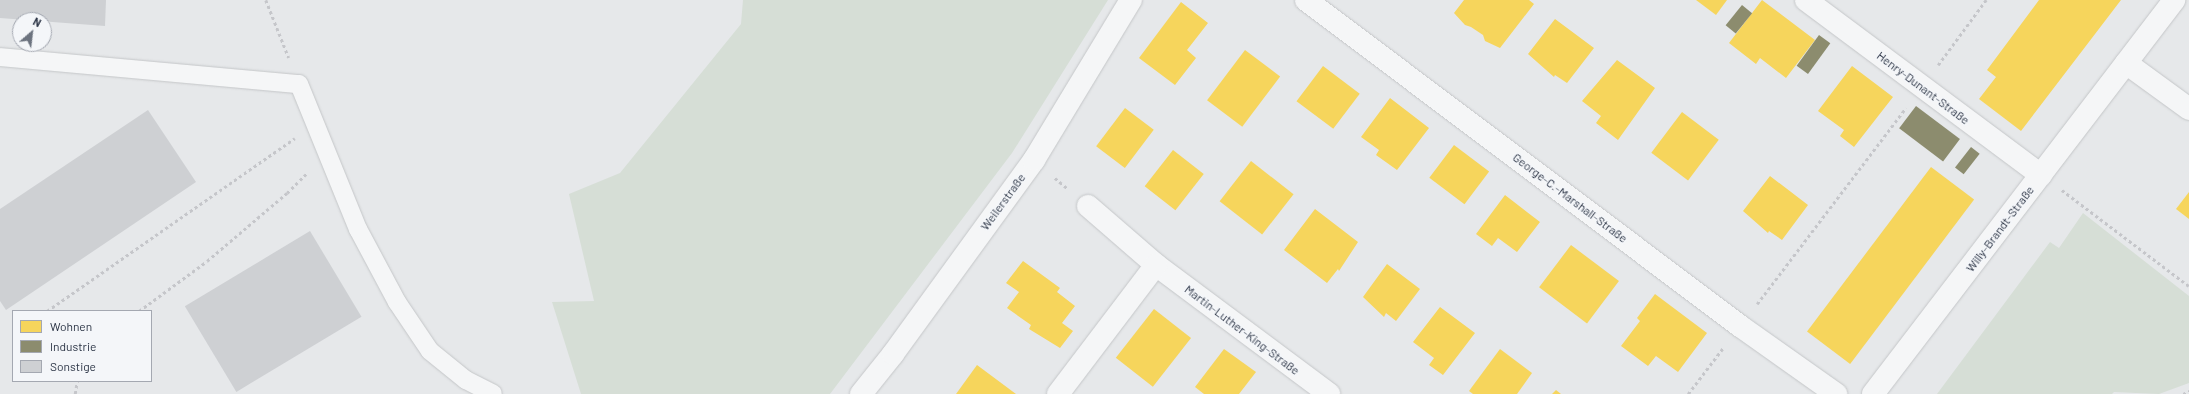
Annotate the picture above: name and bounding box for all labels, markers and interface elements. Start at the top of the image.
north arrow [12,12,52,52]
text: N [31,14,44,29]
street label: Henry-Dunant-Straße [1874,49,1972,127]
street label: George-C.-Marshall-Straße [1510,150,1630,246]
street label: Weilerstraße [978,171,1028,233]
street label: Willy-Brandt-Straße [1963,183,2037,275]
street label: Martin-Luther-King-Straße [1182,282,1302,378]
legend [12,310,152,382]
text: Wohnen [50,319,92,333]
text: Industrie [50,339,96,353]
text: Sonstige [50,359,96,373]

